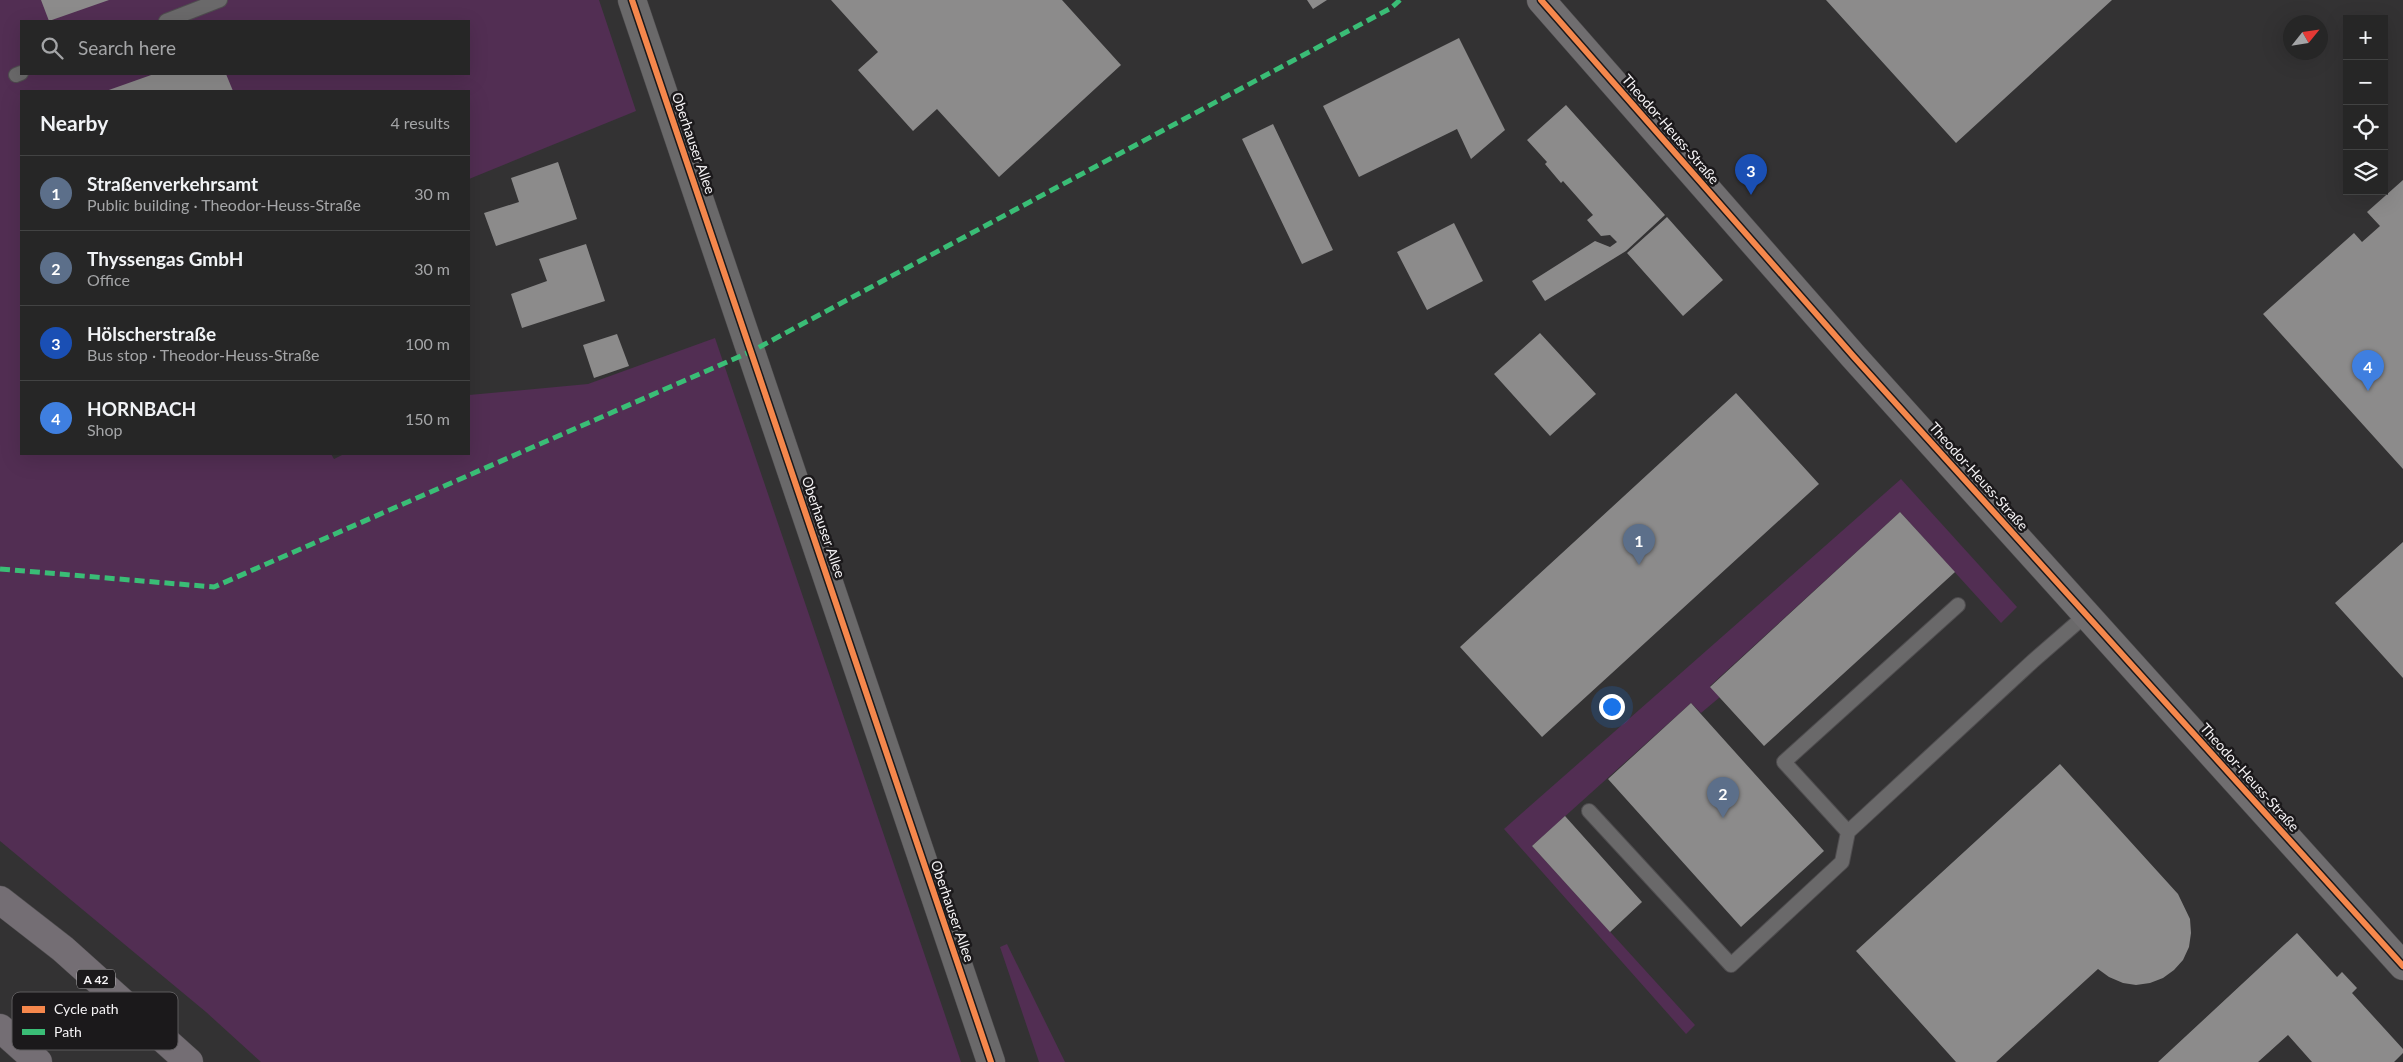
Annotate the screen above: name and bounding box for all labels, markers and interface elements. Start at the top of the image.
north arrow [2283,15,2328,60]
map controls [2343,15,2388,195]
button: + [2343,15,2388,60]
search box [20,20,470,75]
icon: search [38,34,66,62]
text: Search here [78,36,176,59]
button: − [2343,60,2388,105]
street label: Theodor-Heuss-Straße [1619,71,1723,187]
street label: Oberhauser Allee [669,90,719,196]
button: locate [2343,105,2388,150]
text: Nearby [40,110,108,135]
text: 4 results [390,113,450,132]
button: layers [2343,150,2388,195]
pin: 3 [1735,154,1767,195]
text: Straßenverkehrsamt [87,172,258,195]
text: 1 [51,184,61,203]
text: 30 m [414,184,450,203]
text: Public building · Theodor-Heuss-Straße [87,195,361,214]
text: Thyssengas GmbH [87,247,243,270]
text: 2 [51,259,61,278]
text: 30 m [414,259,450,278]
text: Office [87,270,130,289]
text: Hölscherstraße [87,322,216,345]
text: 3 [51,334,61,353]
text: 100 m [405,334,450,353]
text: Bus stop · Theodor-Heuss-Straße [87,345,319,364]
pin: 4 [2352,350,2384,391]
text: HORNBACH [87,397,196,420]
text: 4 [51,409,61,428]
text: 150 m [405,409,450,428]
street label: Theodor-Heuss-Straße [1926,418,2032,534]
text: Shop [87,420,123,439]
street label: Oberhauser Allee [799,474,849,580]
pin: 1 [1623,524,1655,565]
your location [1599,694,1625,720]
street label: Theodor-Heuss-Straße [2197,719,2303,835]
pin: 2 [1707,777,1739,818]
street label: Oberhauser Allee [928,858,978,964]
road number: A 42 [77,970,115,989]
legend [12,992,178,1050]
text: Cycle path [54,1000,119,1017]
text: Path [54,1023,82,1040]

